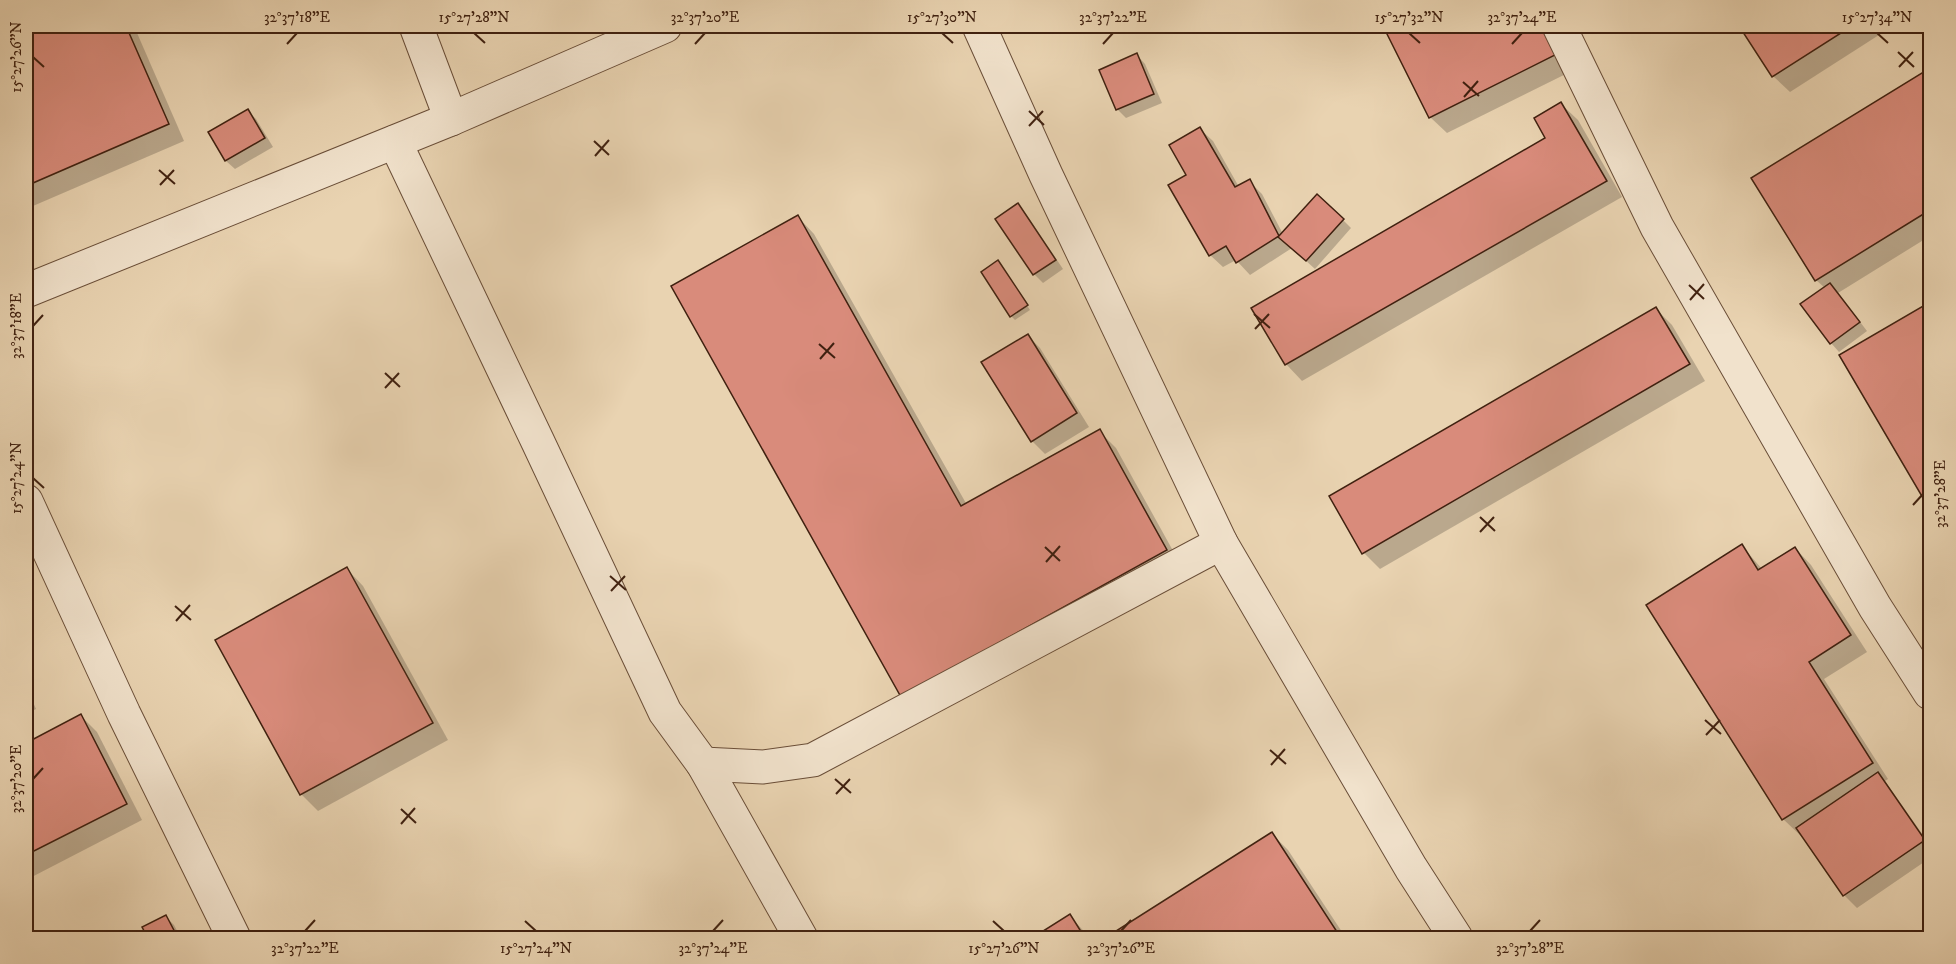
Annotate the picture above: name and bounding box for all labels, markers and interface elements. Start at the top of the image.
text: 32°37'18"E [264,8,330,27]
text: 15°27'28"N [438,8,510,27]
text: 32°37'20"E [671,8,740,27]
text: 15°27'30"N [907,8,977,27]
text: 32°37'22"E [1079,8,1147,27]
text: 15°27'32"N [1374,8,1444,27]
text: 32°37'24"E [1487,8,1557,27]
text: 15°27'34"N [1842,8,1912,27]
text: 15°27'26"N [7,21,26,93]
text: 32°37'18"E [7,293,26,359]
text: 15°27'24"N [7,442,26,514]
text: 32°37'28"E [1931,460,1950,528]
text: 32°37'20"E [7,744,26,813]
text: 32°37'22"E [271,939,339,958]
text: 15°27'24"N [500,939,572,958]
text: 32°37'24"E [678,939,748,958]
text: 15°27'26"N [968,939,1040,958]
text: 32°37'26"E [1087,939,1156,958]
text: 32°37'28"E [1496,939,1564,958]

